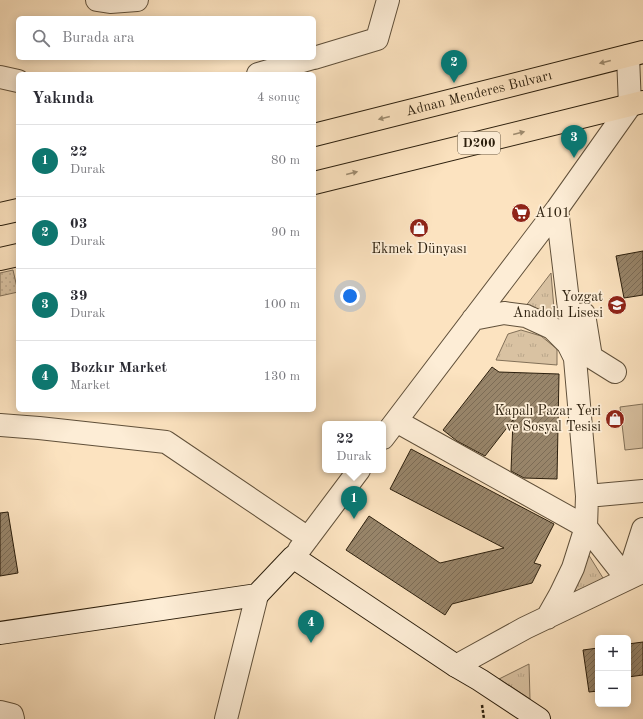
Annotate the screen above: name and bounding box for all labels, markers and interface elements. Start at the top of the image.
search box [16,16,316,60]
icon: search [30,27,52,49]
text: Burada ara [62,31,134,46]
pin: 2 [441,50,467,83]
one-way arrow [599,59,611,65]
street label: Adnan Menderes Bulvarı [404,68,554,119]
text: Yakında [32,90,94,107]
text: 4 sonuç [257,91,300,104]
one-way arrow [378,115,390,121]
pin: 3 [561,125,587,158]
one-way arrow [513,130,525,136]
road number: D200 [458,132,500,154]
text: 22 [70,145,87,160]
text: 1 [41,154,49,167]
text: 80 m [271,154,300,167]
text: Durak [70,163,106,176]
one-way arrow [346,170,358,176]
supermarket icon: A101 [510,202,532,224]
place label: A101 [535,206,570,220]
text: 03 [70,217,87,232]
shop icon: Ekmek Dünyası [408,217,430,239]
text: 2 [41,226,49,239]
text: 90 m [271,226,300,239]
text: Durak [70,235,106,248]
place label: Ekmek Dünyası [371,242,467,256]
your location [340,286,360,306]
text: 39 [70,289,87,304]
place label: Yozgat Anadolu Lisesi [513,290,603,320]
school or university icon: Yozgat Anadolu Lisesi [606,294,628,316]
text: 3 [41,298,49,311]
text: 100 m [263,298,300,311]
text: Durak [70,307,106,320]
text: Bozkır Market [70,361,167,376]
text: 4 [41,370,49,383]
text: 130 m [263,370,300,383]
text: Market [70,379,110,392]
place label: Kapalı Pazar Yeri ve Sosyal Tesisi [494,404,601,434]
shop icon: Kapalı Pazar Yeri ve Sosyal Tesisi [604,408,626,430]
popup [322,421,386,473]
text: 22 [336,432,354,447]
text: Durak [336,450,372,463]
pin: 1 [341,486,367,519]
pin: 4 [298,610,324,643]
map controls [595,635,631,707]
button: + [595,635,631,671]
button: − [595,671,631,707]

